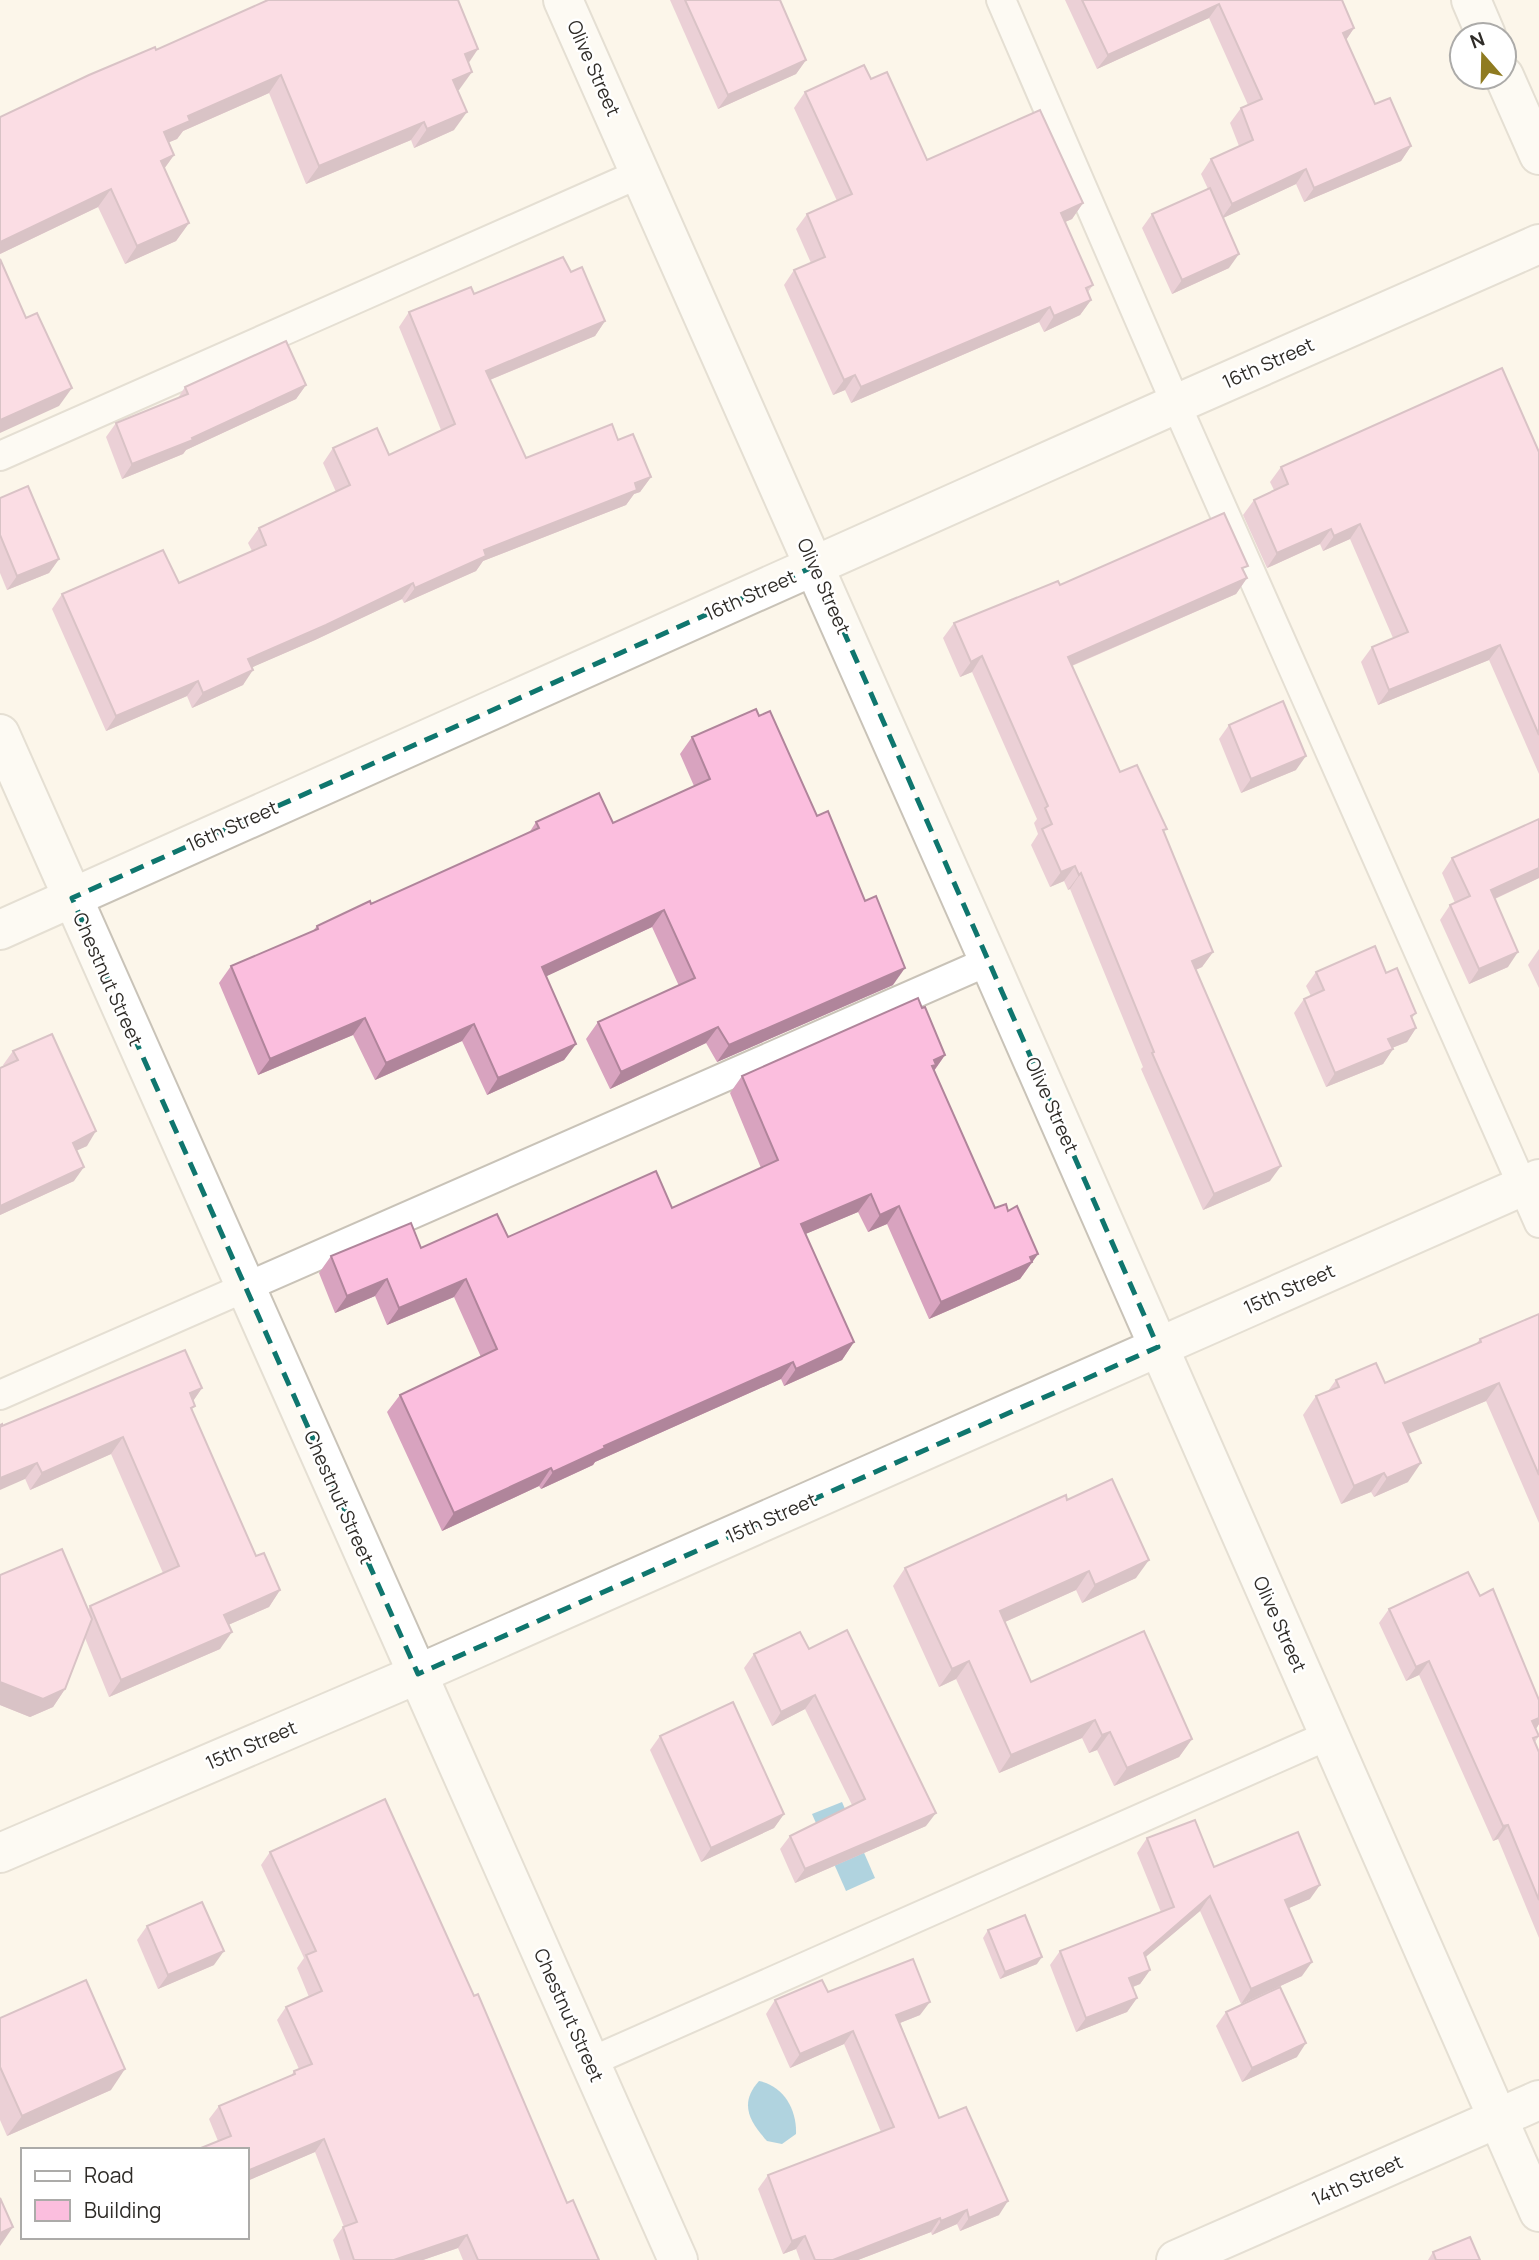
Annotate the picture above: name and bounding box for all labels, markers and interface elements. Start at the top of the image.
street label: Olive Street [561,16,627,120]
north arrow [1448,21,1518,91]
text: N [1466,25,1488,55]
street label: 16th Street [1218,331,1318,395]
street label: Olive Street [791,534,857,638]
street label: 16th Street [700,563,800,627]
street label: 16th Street [182,794,282,858]
street label: Chestnut Street [67,908,149,1050]
street label: Olive Street [1019,1053,1085,1157]
street label: 15th Street [1239,1257,1339,1321]
street label: Chestnut Street [298,1426,380,1568]
street label: 15th Street [721,1486,821,1550]
street label: Olive Street [1247,1572,1313,1676]
street label: 15th Street [201,1714,301,1776]
street label: Chestnut Street [528,1944,610,2086]
legend [21,2148,248,2239]
street label: 14th Street [1307,2148,1407,2212]
text: Road [84,2161,134,2189]
text: Building [84,2196,161,2224]

